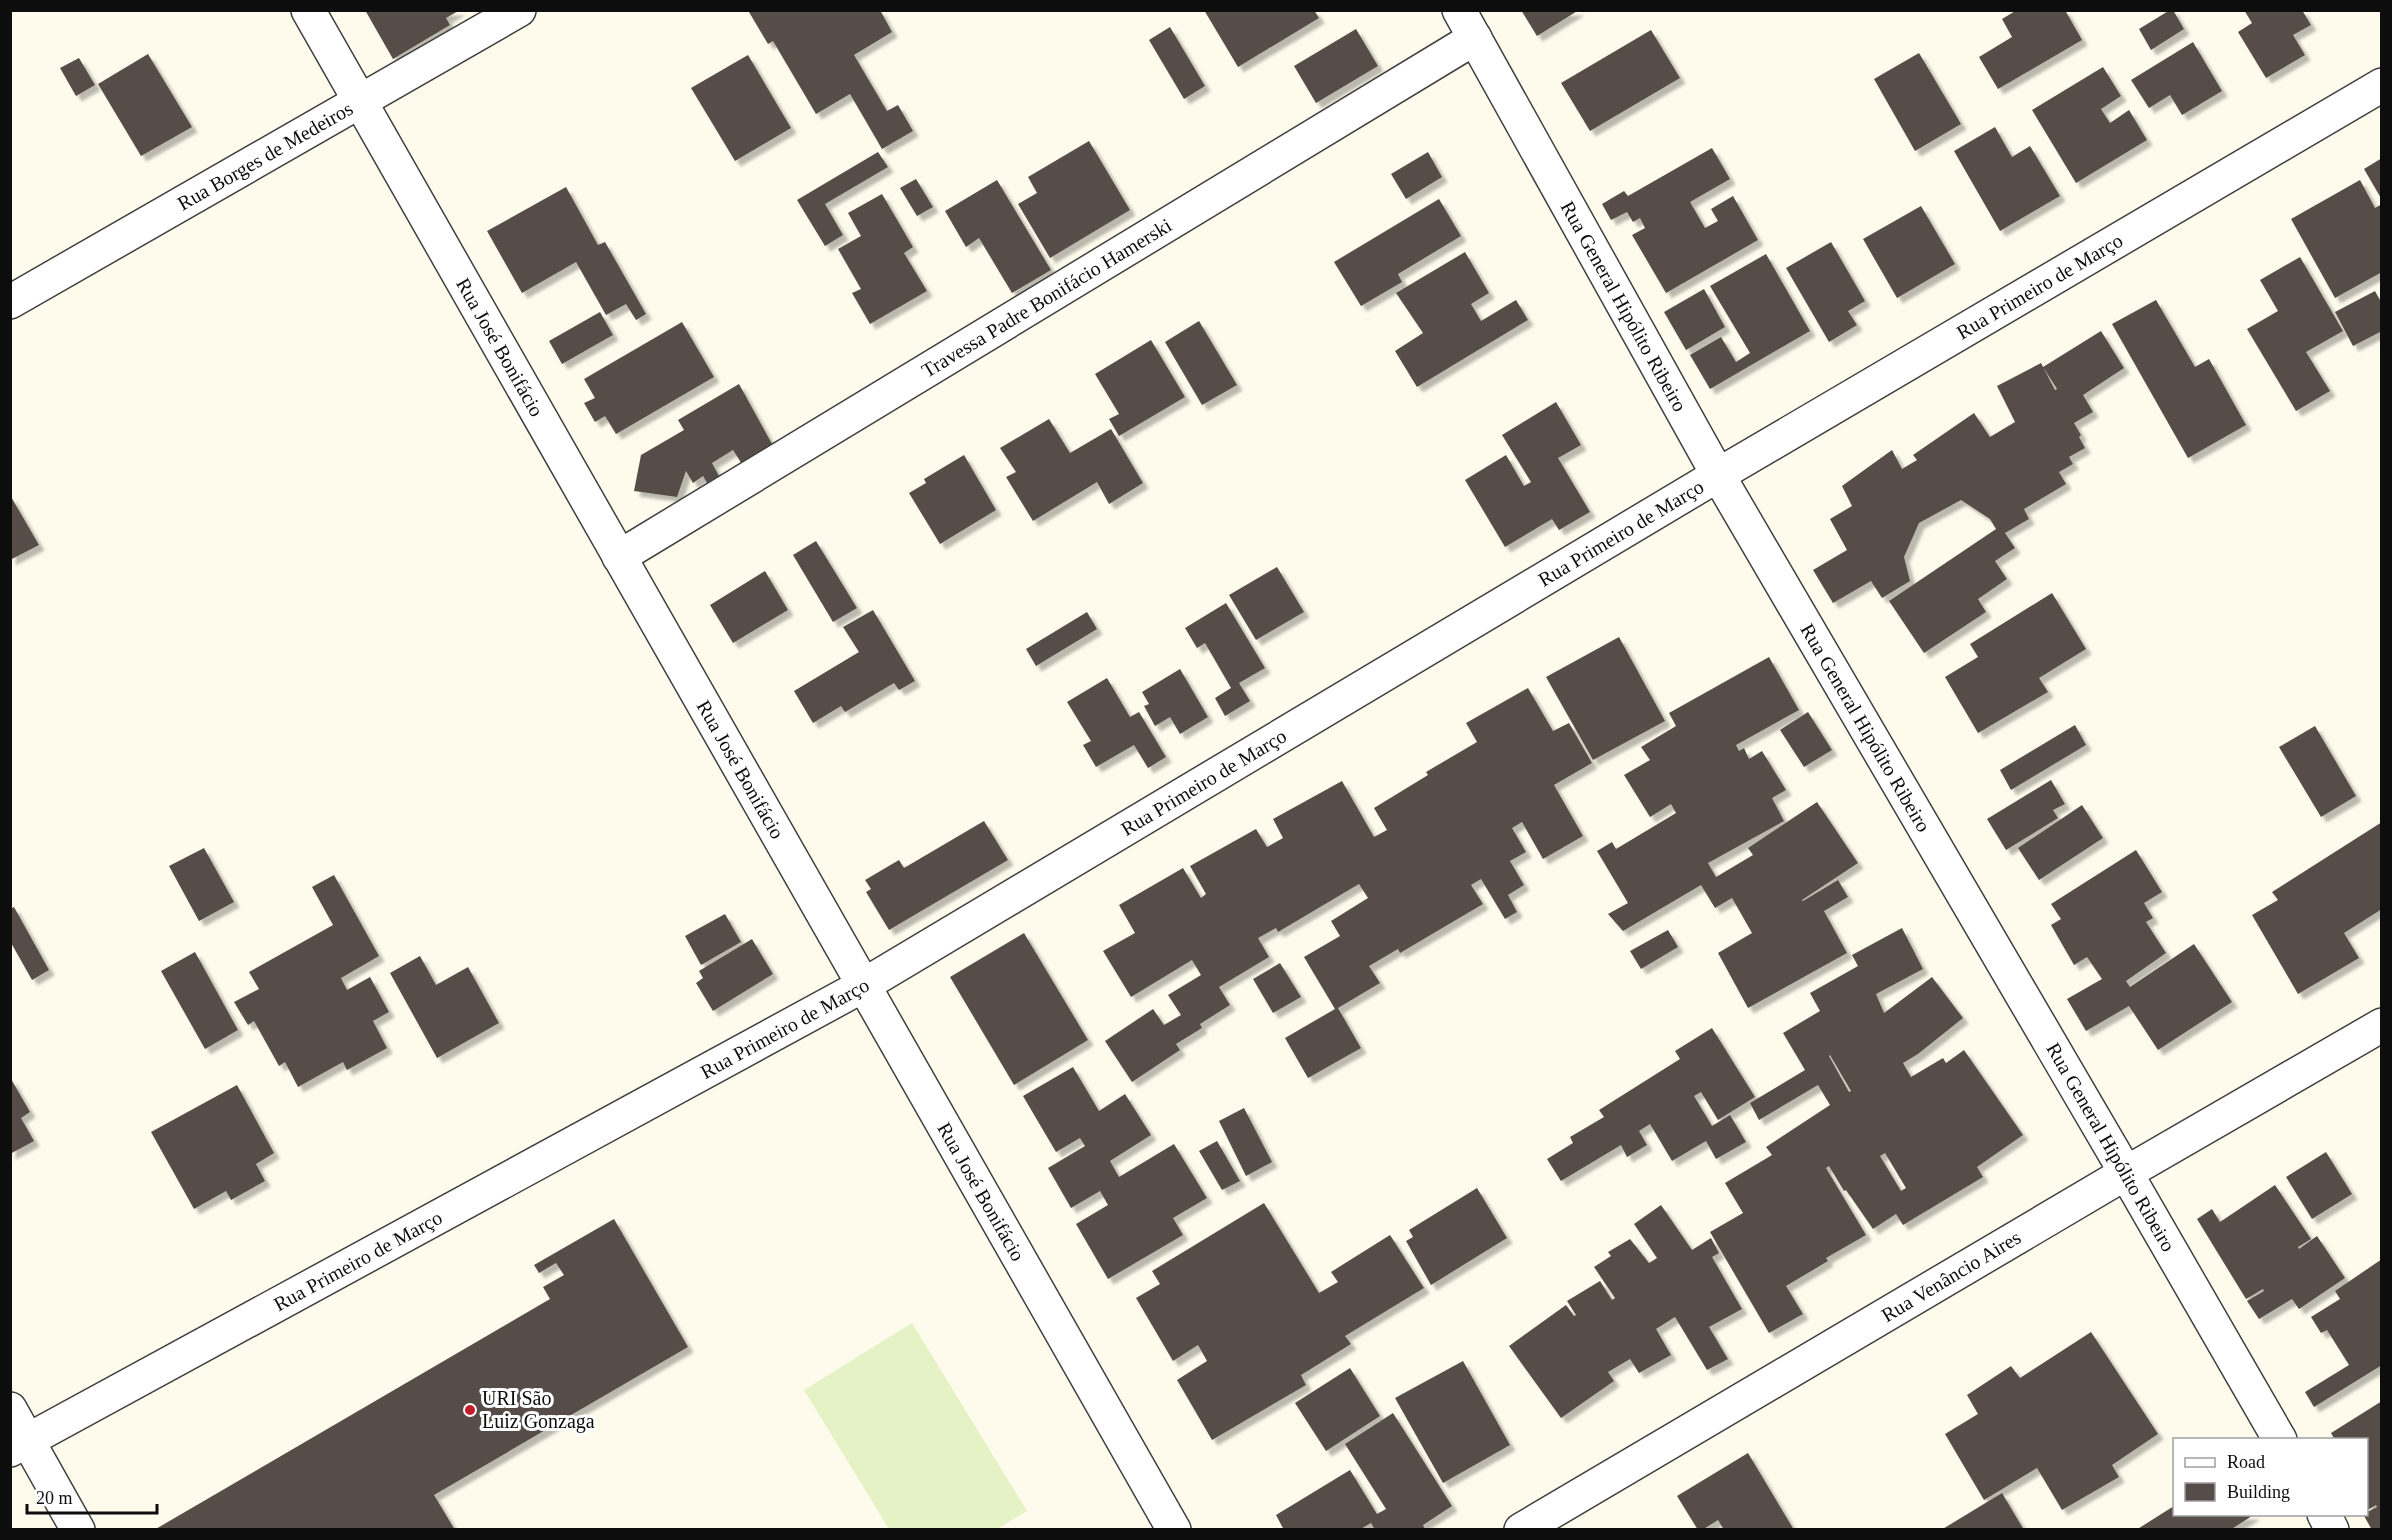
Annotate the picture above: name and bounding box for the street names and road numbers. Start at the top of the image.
street label: Rua Borges de Medeiros [174,97,357,215]
street label: Rua General Hipólito Ribeiro [1557,197,1691,415]
street label: Travessa Padre Bonifácio Hamerski [918,214,1176,382]
street label: Rua Primeiro de Março [1953,229,2126,343]
street label: Rua José Bonifácio [452,274,548,420]
street label: Rua Primeiro de Março [1534,475,1707,591]
street label: Rua General Hipólito Ribeiro [1796,620,1935,836]
street label: Rua José Bonifácio [693,696,789,842]
street label: Rua Primeiro de Março [1117,724,1290,840]
street label: Rua Primeiro de Março [697,974,873,1083]
street label: Rua General Hipólito Ribeiro [2041,1039,2180,1256]
street label: Rua José Bonifácio [933,1119,1029,1265]
street label: Rua Primeiro de Março [270,1206,446,1315]
street label: Rua Venâncio Aires [1877,1226,2025,1326]

